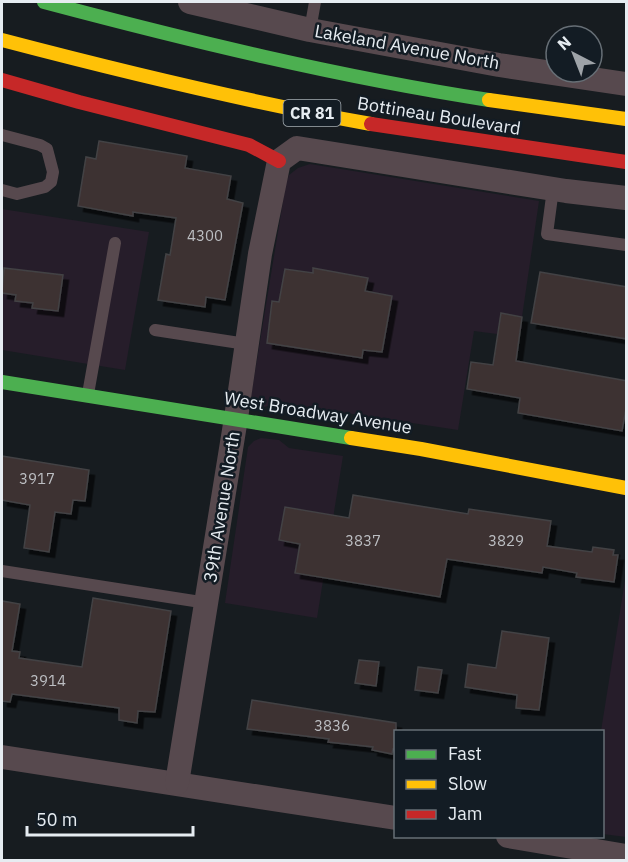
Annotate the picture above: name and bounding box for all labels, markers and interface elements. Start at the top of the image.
street label: Lakeland Avenue North [313,19,501,74]
north arrow [544,24,604,84]
text: N [553,32,575,54]
street label: Bottineau Boulevard [356,91,522,140]
road number: CR 81 [284,100,340,126]
house number: 4300 [187,226,223,245]
street label: West Broadway Avenue [223,386,414,439]
street label: 39th Avenue North [198,430,245,584]
house number: 3917 [19,469,55,488]
house number: 3837 [345,531,381,550]
house number: 3829 [488,531,524,550]
house number: 3914 [30,671,66,690]
house number: 3836 [314,716,350,735]
legend [394,730,604,838]
text: Fast [448,742,482,765]
text: Slow [448,772,487,795]
scale bar [27,799,194,837]
text: Jam [448,802,483,825]
text: 50 m [36,808,78,831]

